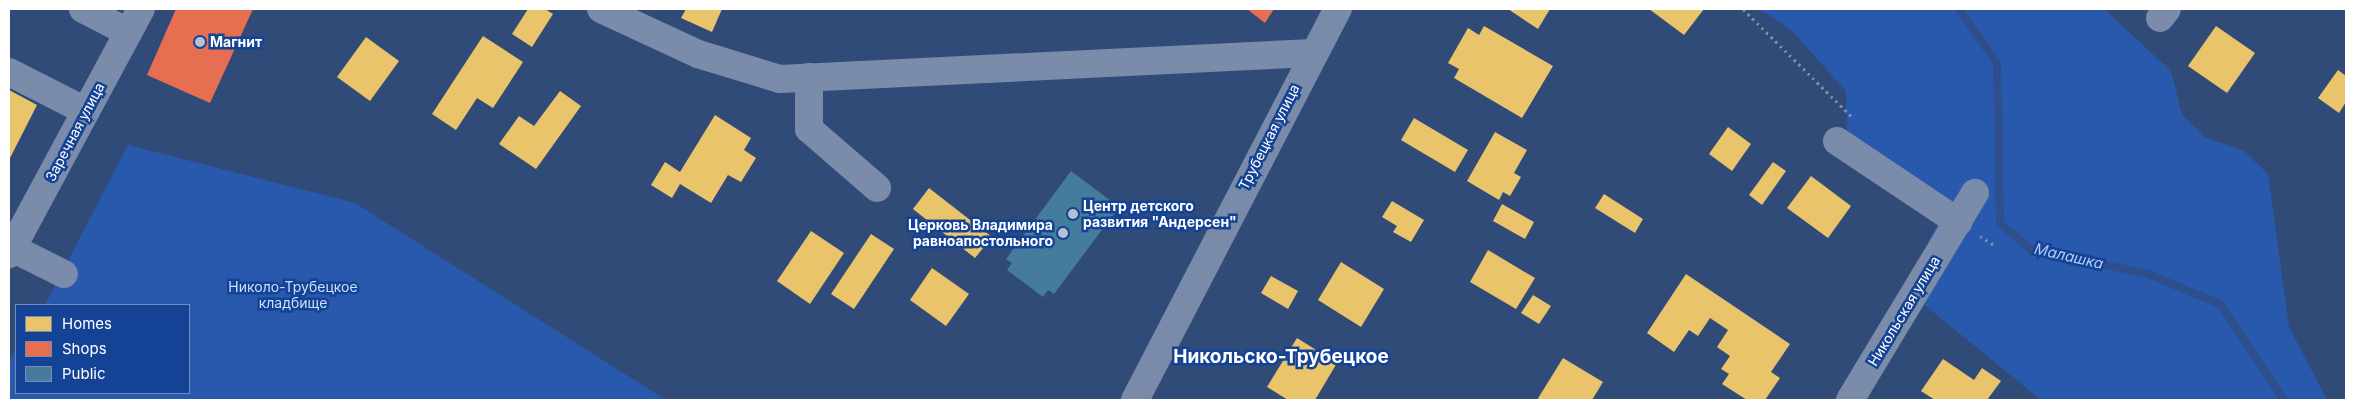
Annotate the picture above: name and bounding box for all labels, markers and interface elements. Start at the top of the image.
place label: Магнит [210,34,262,50]
marker: Магнит [194,36,206,48]
street label: Заречная улица [42,80,108,184]
street label: Трубецкая улица [1235,81,1303,193]
place label: Центр детского развития "Андерсен" [1083,198,1237,230]
marker: Центр детского развития "Андерсен" [1067,208,1079,220]
place label: Церковь Владимира равноапостольного [908,217,1053,250]
marker: Церковь Владимира равноапостольного [1057,227,1069,239]
water label: Малашка [2033,239,2105,273]
street label: Никольская улица [1865,253,1943,369]
park label: Николо-Трубецкое кладбище [228,279,358,312]
legend [15,304,190,394]
text: Homes [62,314,112,333]
text: Shops [62,339,107,358]
district label: Никольско-Трубецкое [1173,346,1389,368]
text: Public [62,364,105,383]

